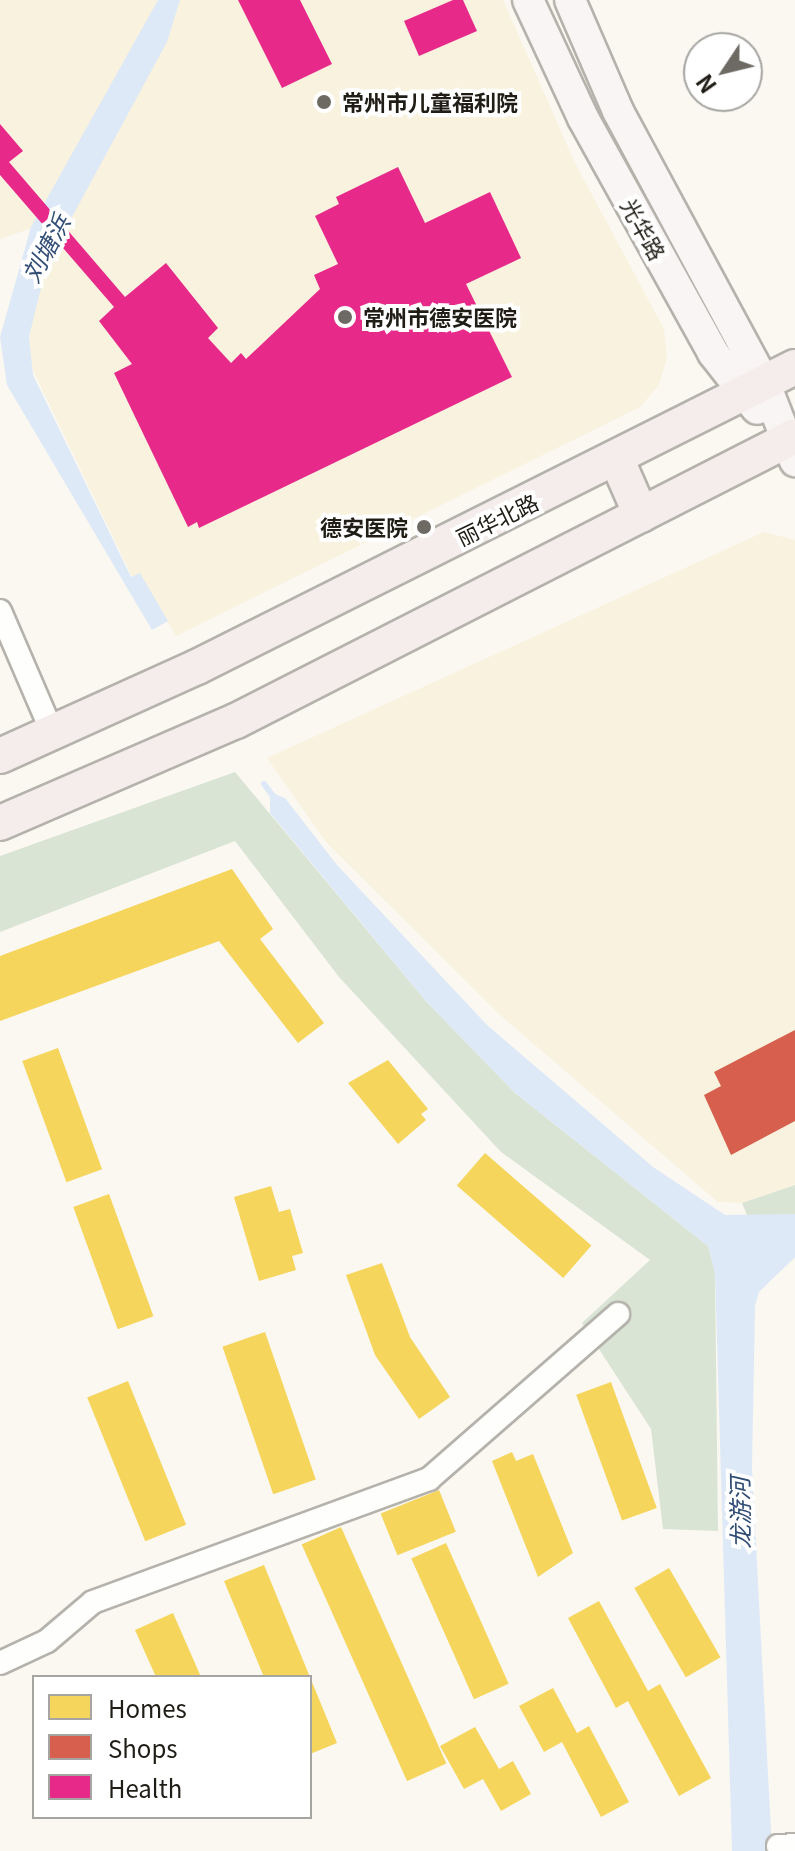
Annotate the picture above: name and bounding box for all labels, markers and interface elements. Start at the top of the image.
north arrow [683,32,763,112]
text: N [687,69,723,101]
place label: 常州市儿童福利院 [342,89,518,115]
marker: 常州市儿童福利院 [313,91,335,113]
street label: 光华路 [616,194,672,264]
water label: 刘塘浜 [15,209,75,287]
place label: 常州市德安医院 [363,304,517,330]
marker: 常州市德安医院 [334,306,356,328]
street label: 丽华北路 [452,488,542,550]
place label: 德安医院 [320,514,408,540]
marker: 德安医院 [415,518,433,536]
water label: 龙游河 [724,1477,754,1549]
legend [32,1675,312,1819]
text: Homes [108,1690,187,1725]
text: Shops [108,1730,177,1765]
text: Health [108,1770,182,1805]

